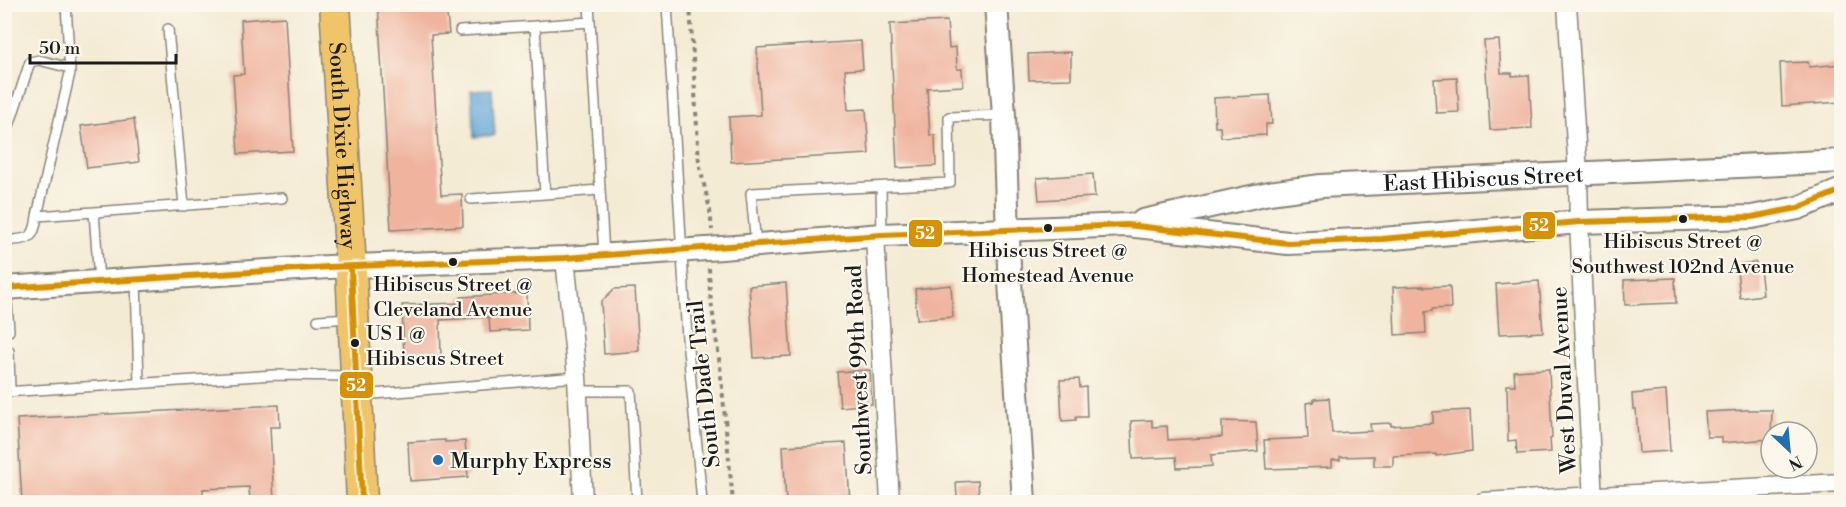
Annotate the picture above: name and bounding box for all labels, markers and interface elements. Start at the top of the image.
scale bar [30,27,176,65]
text: 50 m [39,37,81,60]
street label: South Dixie Highway [322,41,362,251]
street label: East Hibiscus Street [1383,161,1584,198]
line badge: 52 [1522,211,1556,240]
marker: Hibiscus Street @ Southwest 102nd Avenue [1677,213,1689,225]
text: 52 [1529,216,1549,236]
line badge: 52 [908,219,943,248]
marker: Hibiscus Street @ Homestead Avenue [1042,222,1054,234]
text: 52 [915,224,935,244]
place label: Hibiscus Street @ Southwest 102nd Avenue [1572,230,1794,280]
place label: Hibiscus Street @ Homestead Avenue [962,239,1134,289]
marker: Hibiscus Street @ Cleveland Avenue [447,256,459,268]
street label: Southwest 99th Road [840,264,878,476]
place label: Hibiscus Street @ Cleveland Avenue [374,273,532,323]
street label: West Duval Avenue [1546,286,1583,475]
street label: South Dade Trail [682,298,727,469]
place label: US 1 @ Hibiscus Street [366,322,504,372]
marker: US 1 @ Hibiscus Street [349,337,361,349]
line badge: 52 [339,371,374,399]
text: 52 [346,376,366,396]
north arrow [1759,420,1819,480]
place label: Murphy Express [450,448,612,475]
text: N [1785,451,1805,474]
marker: Murphy Express [431,453,445,467]

